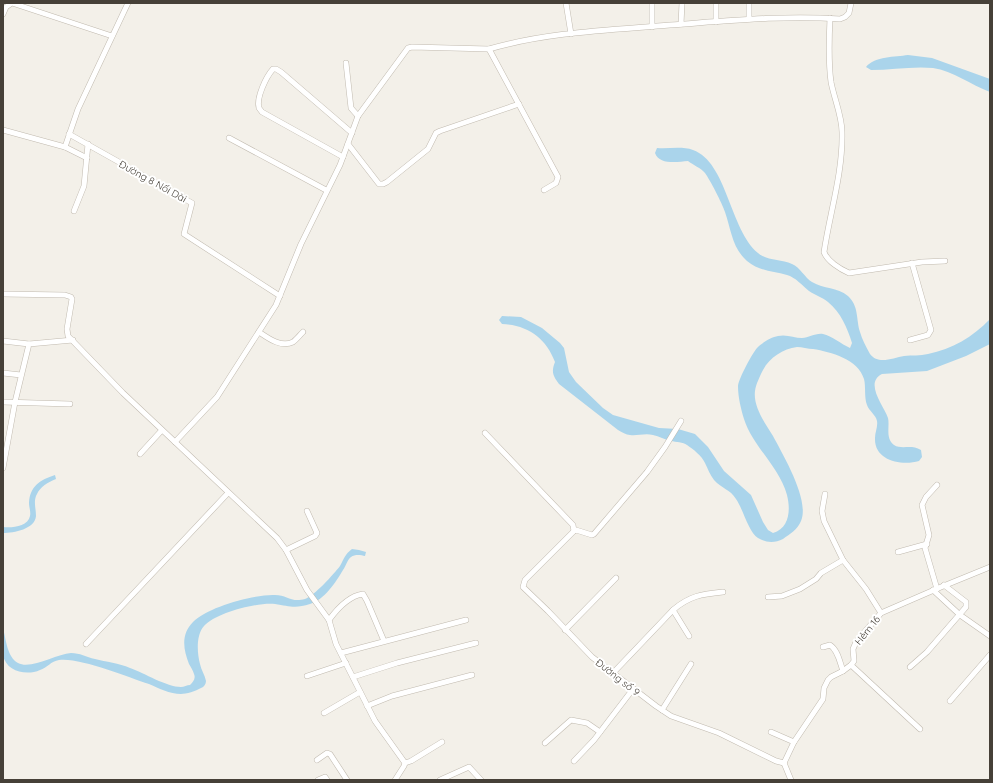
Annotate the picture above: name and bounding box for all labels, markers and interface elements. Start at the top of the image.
street label: Đường 8 Nối Dài [117,157,189,205]
street label: Hẻm 16 [852,613,883,648]
street label: Đường số 9 [593,656,643,699]

